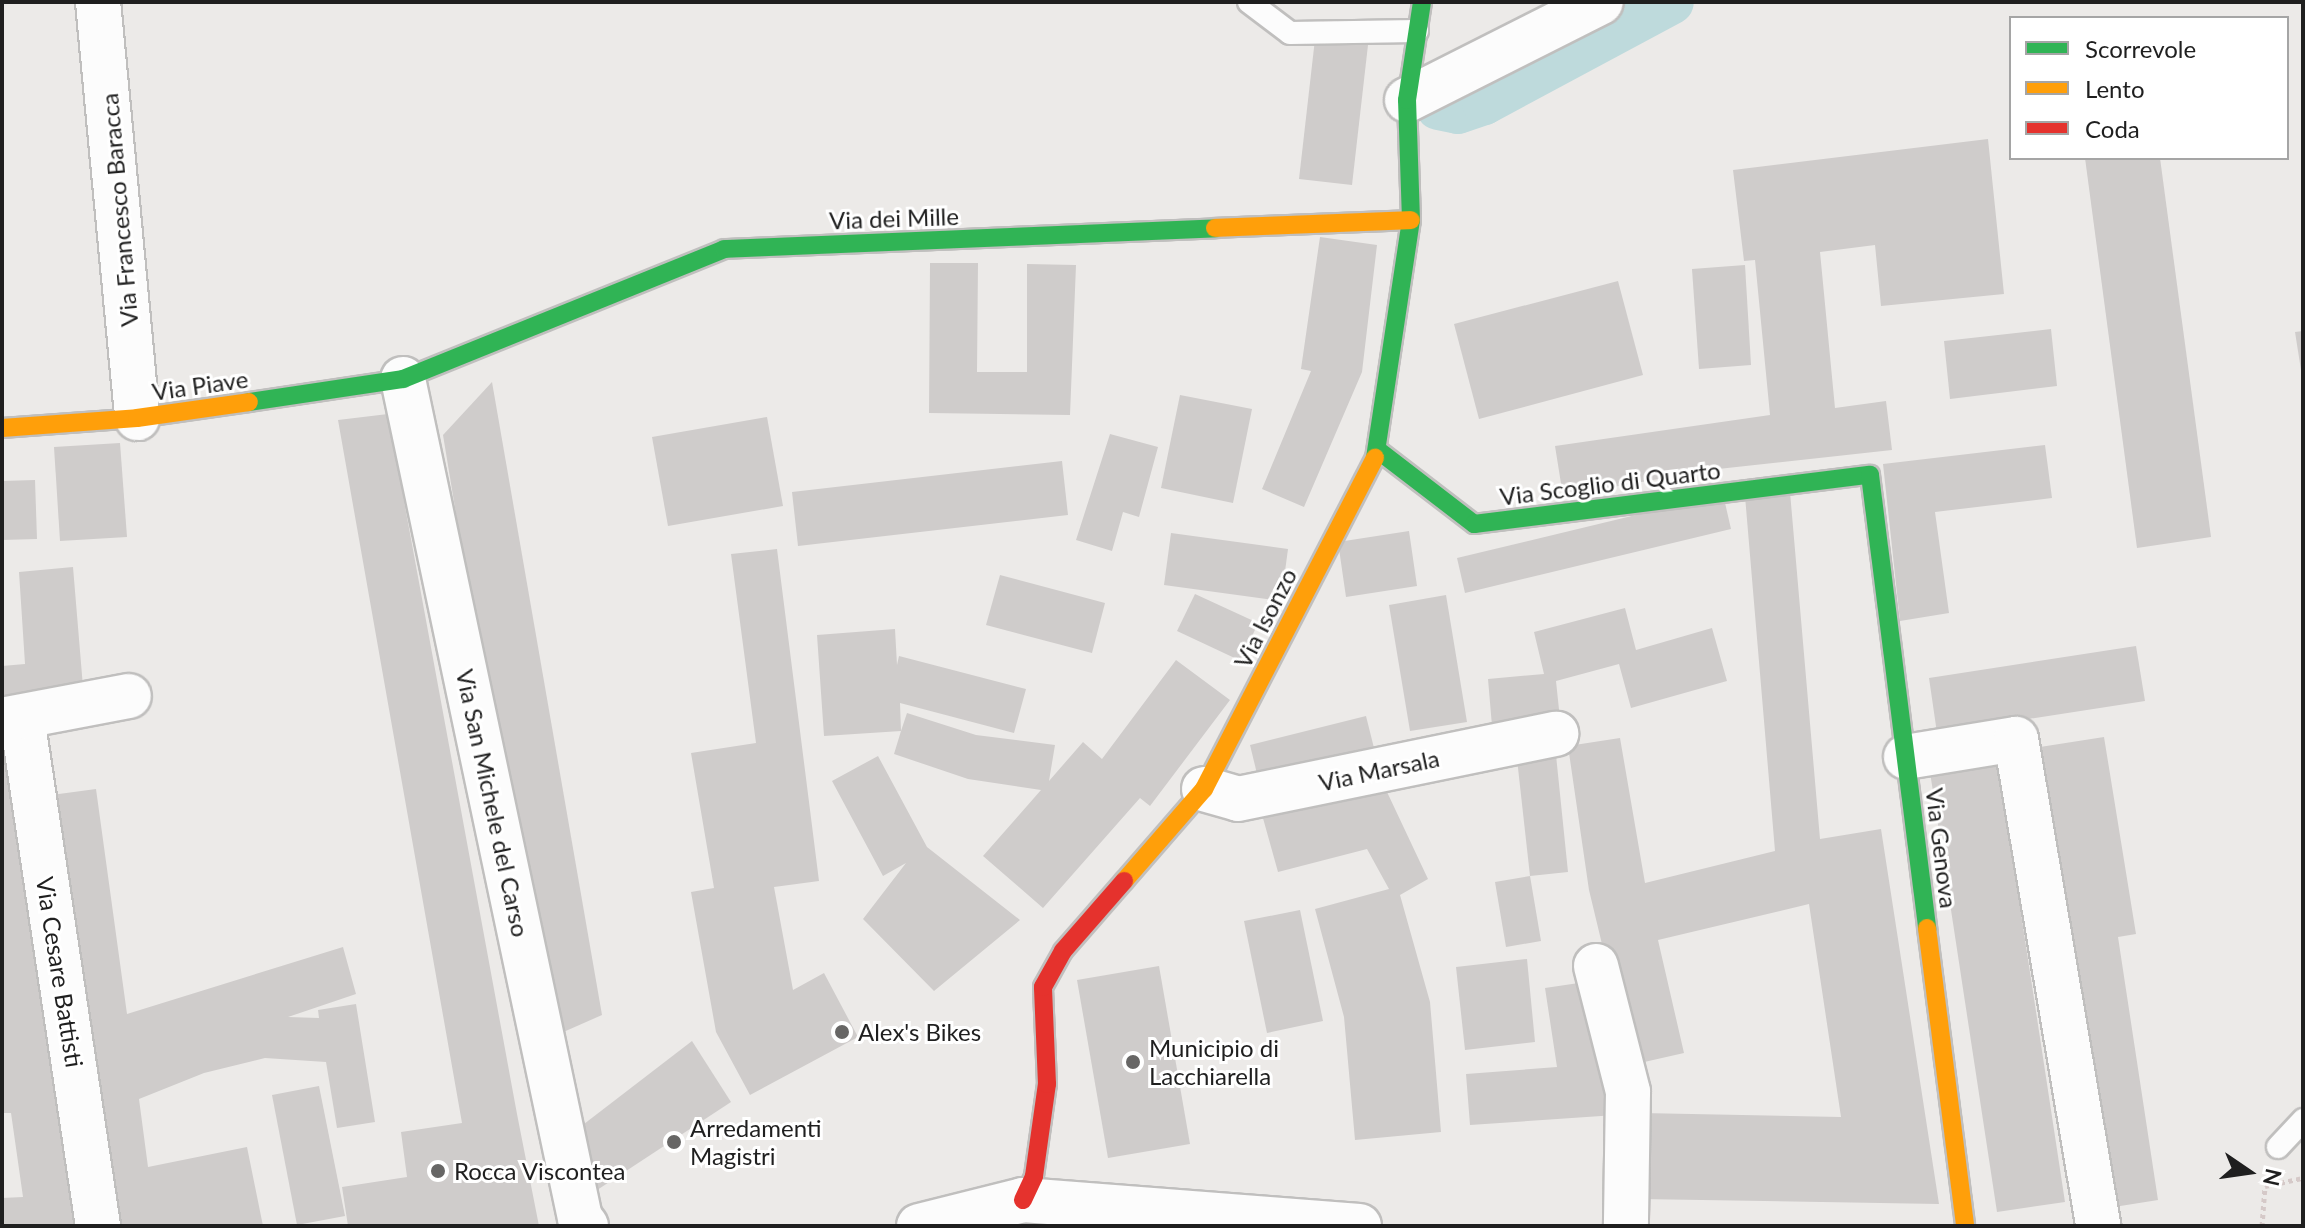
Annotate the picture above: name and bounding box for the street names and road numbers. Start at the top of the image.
street label: Via Francesco Baracca [94,92,144,328]
street label: Via dei Mille [829,201,959,235]
street label: Via Piave [150,364,250,406]
street label: Via Scoglio di Quarto [1498,455,1722,511]
street label: Via Isonzo [1228,563,1302,673]
street label: Via San Michele del Carso [451,667,535,939]
street label: Via Marsala [1316,743,1442,797]
street label: Via Genova [1920,786,1964,910]
street label: Via Cesare Battisti [31,875,89,1069]

